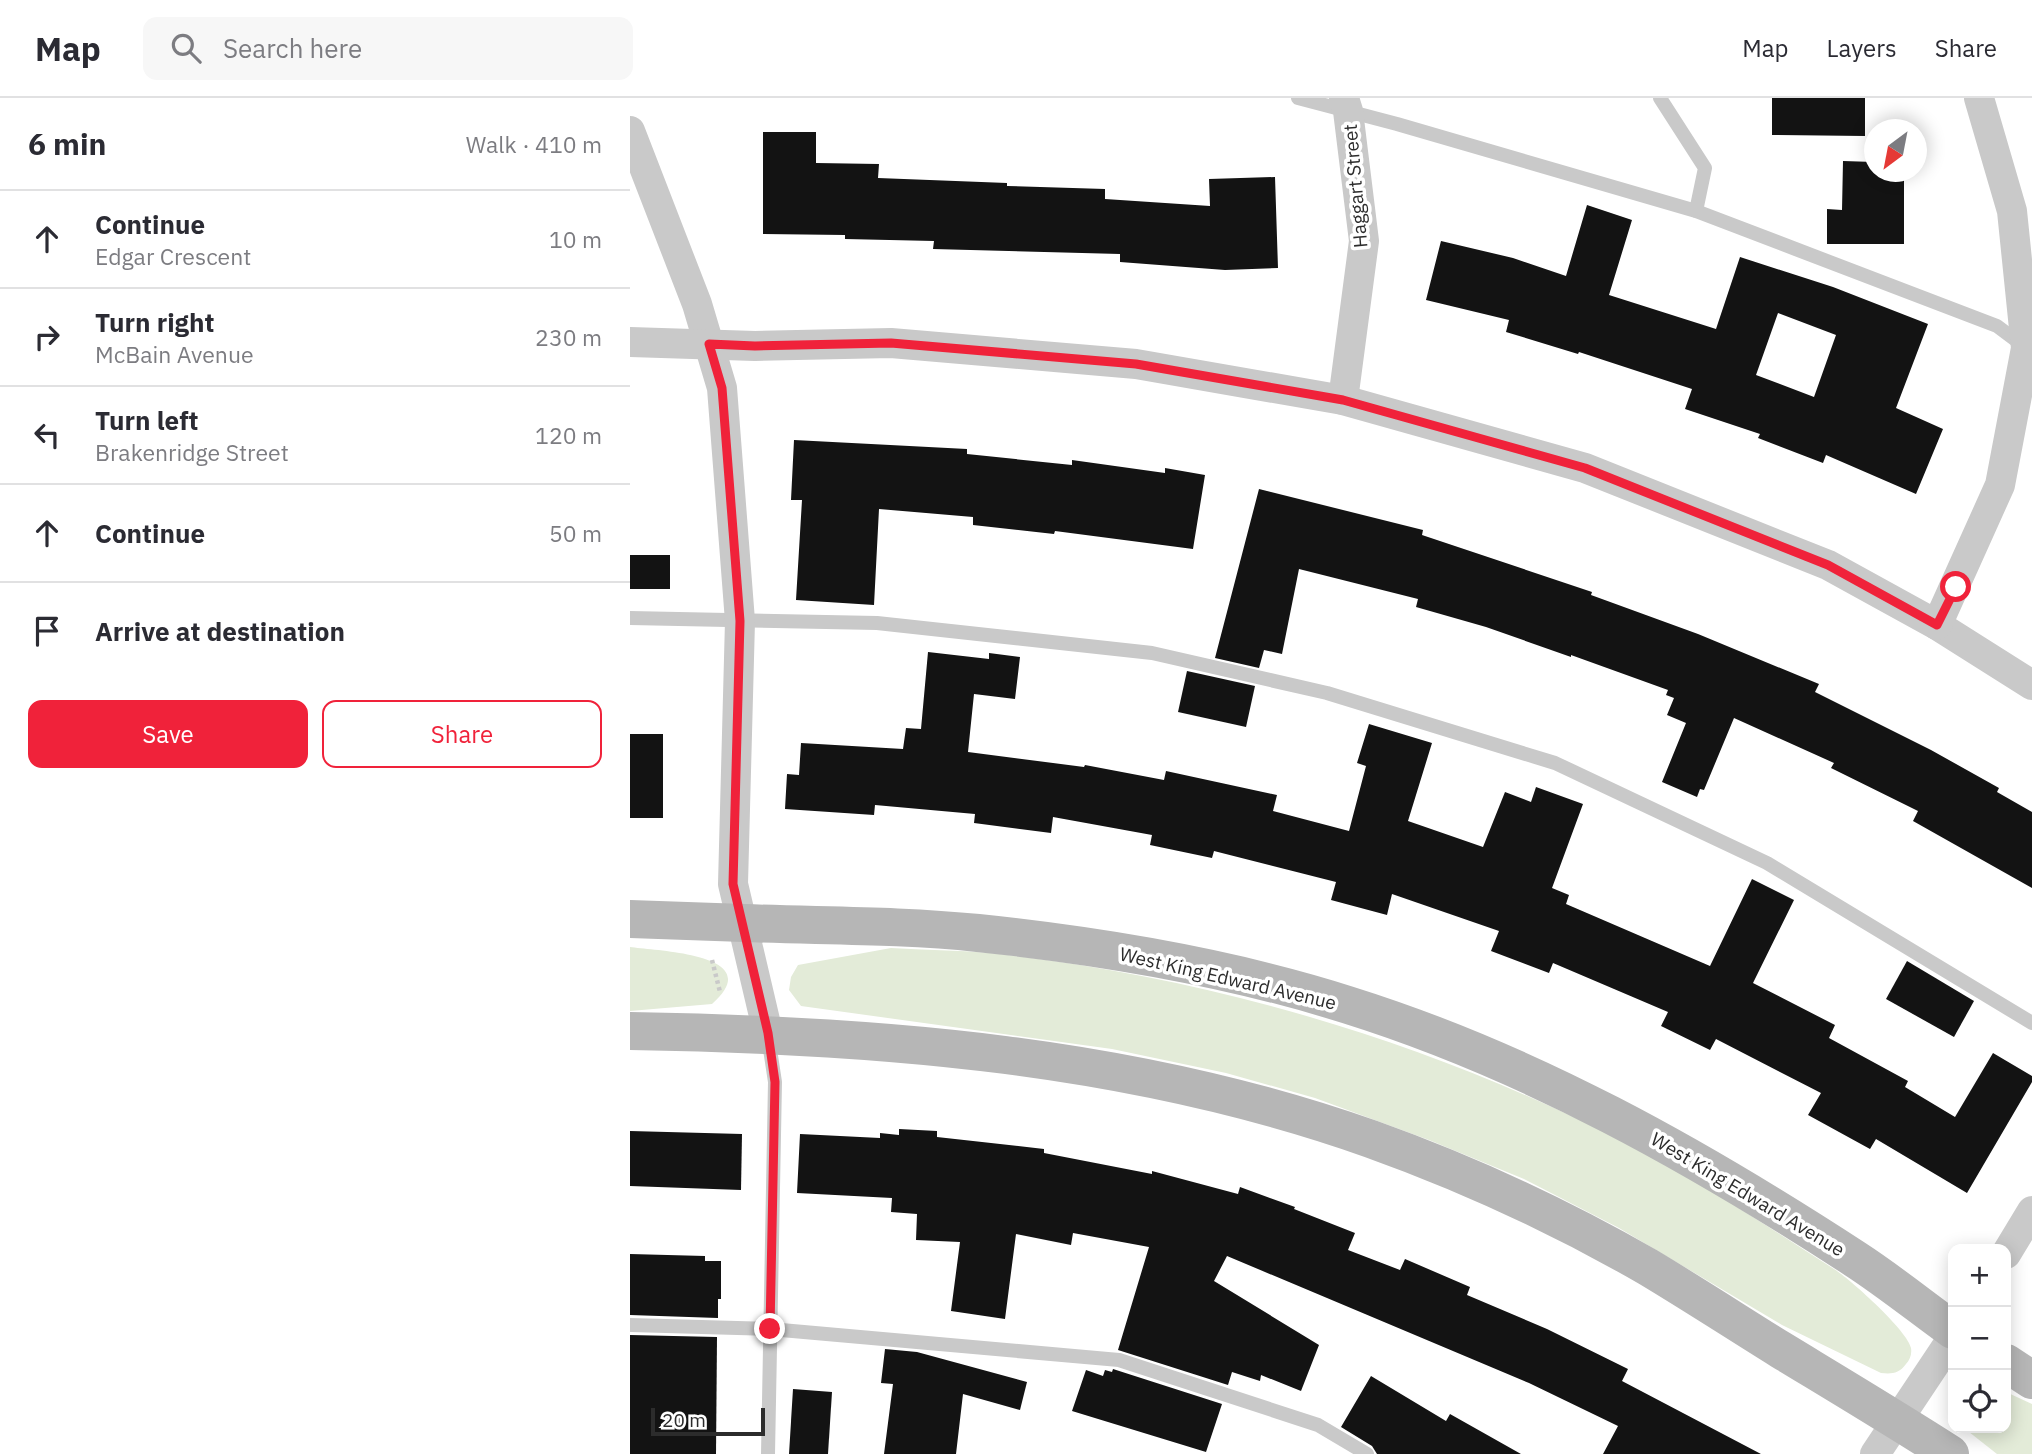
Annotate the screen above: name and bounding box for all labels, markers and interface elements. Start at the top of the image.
search box [143,17,633,80]
text: Map [35,27,101,70]
icon: search [167,29,205,67]
text: Search here [223,31,362,65]
text: Map [1742,32,1789,64]
text: Layers [1827,32,1897,64]
text: Share [1935,32,1997,64]
north arrow [1864,119,1927,182]
street label: Haggart Street [1338,123,1372,249]
text: 6 min [28,124,106,163]
text: Walk · 410 m [466,129,602,159]
text: Continue [95,207,205,241]
icon: ahead [28,220,66,258]
text: 10 m [549,224,602,254]
text: Edgar Crescent [95,241,251,271]
text: Turn right [95,305,214,339]
icon: right [28,318,66,356]
text: 230 m [535,322,602,352]
text: McBain Avenue [95,339,254,369]
text: Turn left [95,403,198,437]
icon: left [28,416,66,454]
text: 120 m [535,420,602,450]
text: Brakenridge Street [95,437,289,467]
icon: ahead [28,514,66,552]
text: Continue [95,516,205,550]
text: 50 m [549,518,602,548]
route start [1940,571,1971,602]
icon: arrive [28,612,66,650]
text: Arrive at destination [95,614,345,648]
button: Save [28,700,308,768]
button: Share [322,700,602,768]
street label: West King Edward Avenue [1117,941,1339,1015]
street label: West King Edward Avenue [1647,1127,1849,1261]
map controls [1948,1244,2011,1433]
button: + [1948,1244,2011,1307]
button: − [1948,1307,2011,1370]
route end [754,1313,785,1344]
button: locate [1948,1370,2011,1433]
scale bar [651,1405,765,1437]
text: 20 m [662,1408,706,1432]

